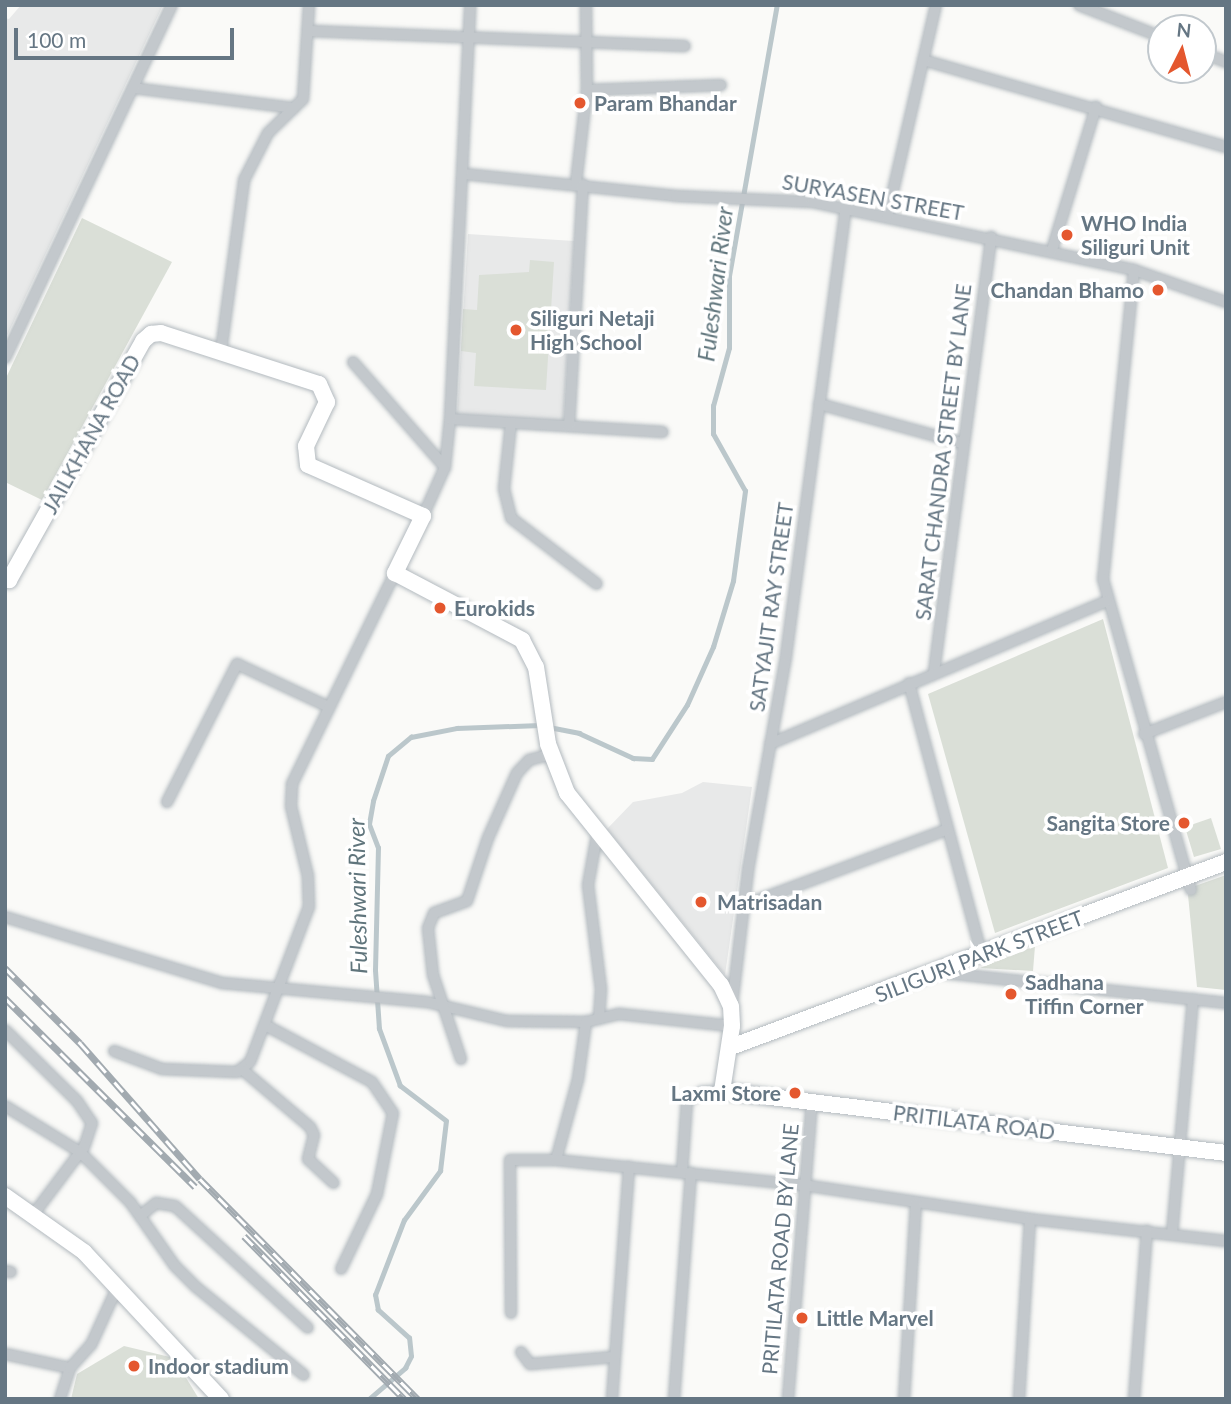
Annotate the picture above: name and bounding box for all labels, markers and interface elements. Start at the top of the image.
scale bar [18,14,238,58]
north arrow [1147,14,1217,84]
text: N [1176,17,1193,42]
text: 100 m [27,27,86,52]
place label: Param Bhandar [594,90,737,116]
marker: Param Bhandar [572,95,588,111]
street label: SURYASEN STREET [780,169,966,225]
water label: Fuleshwari River [692,205,738,363]
place label: WHO India Siliguri Unit [1081,210,1190,260]
marker: WHO India Siliguri Unit [1059,227,1075,243]
place label: Chandan Bhamo [990,277,1144,303]
street label: SARAT CHANDRA STREET BY LANE [910,281,976,623]
marker: Chandan Bhamo [1150,282,1166,298]
place label: Siliguri Netaji High School [530,305,655,355]
marker: Siliguri Netaji High School [508,322,524,338]
street label: JAILKHANA ROAD [37,350,145,518]
street label: SATYAJIT RAY STREET [744,500,798,714]
place label: Eurokids [454,595,535,621]
marker: Eurokids [432,600,448,616]
place label: Sangita Store [1047,810,1170,836]
marker: Sangita Store [1176,815,1192,831]
water label: Fuleshwari River [342,818,372,974]
place label: Matrisadan [717,889,822,915]
marker: Matrisadan [691,892,711,912]
street label: SILIGURI PARK STREET [871,905,1087,1007]
place label: Sadhana Tiffin Corner [1025,969,1144,1019]
marker: Sadhana Tiffin Corner [1003,986,1019,1002]
place label: Laxmi Store [671,1080,781,1106]
marker: Laxmi Store [787,1085,803,1101]
street label: PRITILATA ROAD [891,1100,1057,1144]
street label: PRITILATA ROAD BY LANE [756,1122,804,1376]
place label: Little Marvel [816,1305,934,1331]
marker: Little Marvel [794,1310,810,1326]
place label: Indoor stadium [148,1353,289,1379]
marker: Indoor stadium [126,1358,142,1374]

